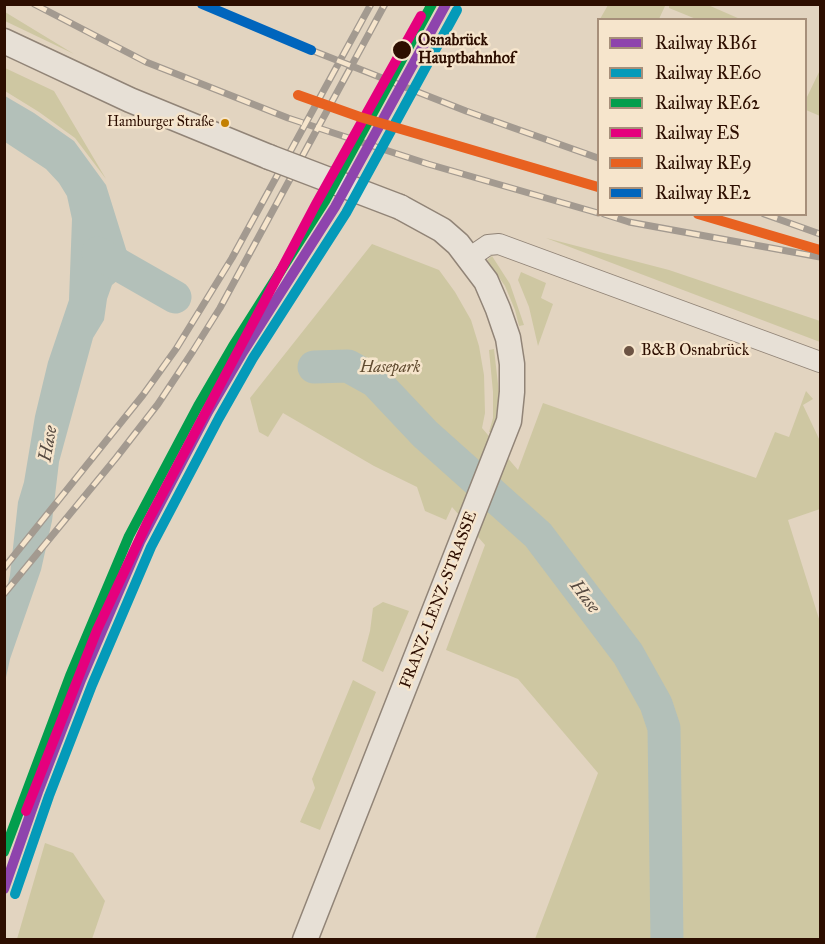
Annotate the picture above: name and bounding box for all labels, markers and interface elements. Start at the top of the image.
legend [597,18,807,216]
place label: Osnabrück Hauptbahnhof [418,31,515,69]
text: Railway RB61 [655,32,757,54]
marker: Osnabrück Hauptbahnhof [391,39,413,61]
text: Railway RE60 [655,62,762,84]
text: Railway RE62 [655,92,760,114]
place label: Hamburger Straße [107,115,214,131]
marker: Hamburger Straße [219,117,231,129]
text: Railway ES [655,122,740,144]
text: Railway RE9 [655,152,752,174]
text: Railway RE2 [655,182,751,204]
place label: B&B Osnabrück [641,341,749,361]
marker: B&B Osnabrück [622,344,636,358]
park label: Hasepark [360,358,420,378]
water label: Hase [35,424,63,464]
street label: FRANZ-LENZ-STRASSE [396,509,482,691]
water label: Hase [565,576,603,618]

